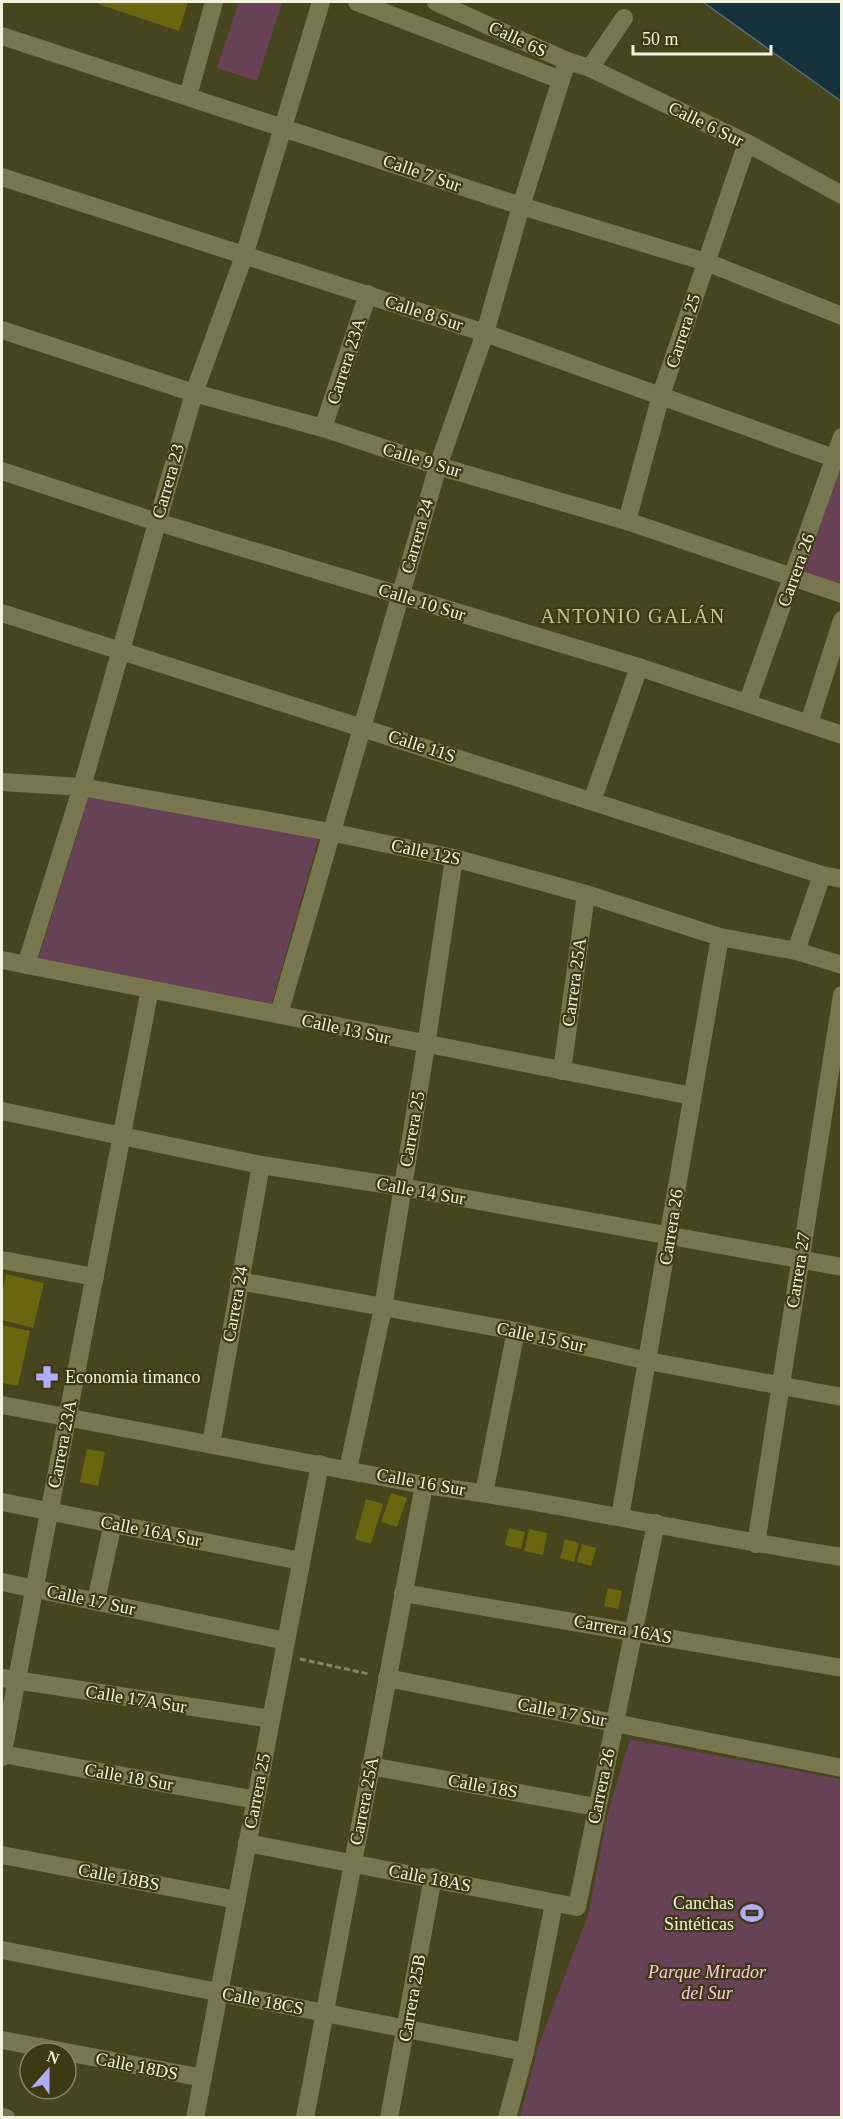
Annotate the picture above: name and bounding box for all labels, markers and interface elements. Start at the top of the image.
street label: Calle 6S [486,17,550,61]
scale bar [633,18,771,56]
text: 50 m [642,29,679,49]
street label: Calle 6 Sur [665,97,747,151]
street label: Calle 7 Sur [380,150,464,196]
street label: Calle 8 Sur [382,291,466,335]
street label: Carrera 25 [662,292,704,370]
street label: Carrera 23A [323,315,369,407]
street label: Calle 9 Sur [380,439,464,481]
street label: Carrera 23 [148,441,188,521]
street label: Carrera 24 [397,496,437,576]
street label: Carrera 26 [774,531,818,609]
street label: Calle 10 Sur [376,579,468,625]
district label: ANTONIO GALÁN [540,605,726,627]
street label: Calle 11S [386,726,458,766]
street label: Calle 12S [389,835,463,869]
street label: Carrera 25A [558,936,590,1028]
street label: Calle 13 Sur [300,1010,392,1048]
street label: Carrera 25 [396,1090,428,1168]
street label: Calle 14 Sur [375,1173,467,1209]
street label: Carrera 26 [655,1188,687,1266]
street label: Carrera 27 [782,1231,814,1309]
street label: Carrera 24 [219,1265,251,1343]
street label: Calle 15 Sur [495,1318,587,1356]
pharmacy icon: Economia timanco [34,1364,60,1390]
place label: Economia timanco [65,1367,200,1387]
street label: Carrera 23A [44,1398,80,1490]
street label: Calle 16 Sur [375,1464,467,1500]
street label: Calle 16A Sur [99,1511,203,1551]
street label: Calle 17 Sur [45,1581,137,1619]
street label: Carrera 16AS [572,1611,674,1647]
street label: Calle 17A Sur [84,1681,188,1717]
street label: Calle 17 Sur [516,1694,608,1730]
street label: Carrera 26 [583,1747,619,1825]
street label: Carrera 25 [240,1752,274,1830]
street label: Carrera 25A [346,1755,382,1847]
street label: Calle 18 Sur [83,1759,175,1795]
street label: Calle 18S [447,1770,519,1802]
street label: Calle 18BS [77,1859,161,1895]
street label: Calle 18AS [387,1860,473,1896]
place label: Canchas Sintéticas [664,1893,734,1934]
sports icon: Canchas Sintéticas [739,1900,765,1926]
street label: Carrera 25B [394,1953,430,2043]
park label: Parque Mirador del Sur [647,1962,767,2003]
street label: Calle 18CS [221,1983,305,2019]
north arrow [18,2041,78,2101]
text: N [45,2047,62,2068]
street label: Calle 18DS [94,2048,180,2084]

